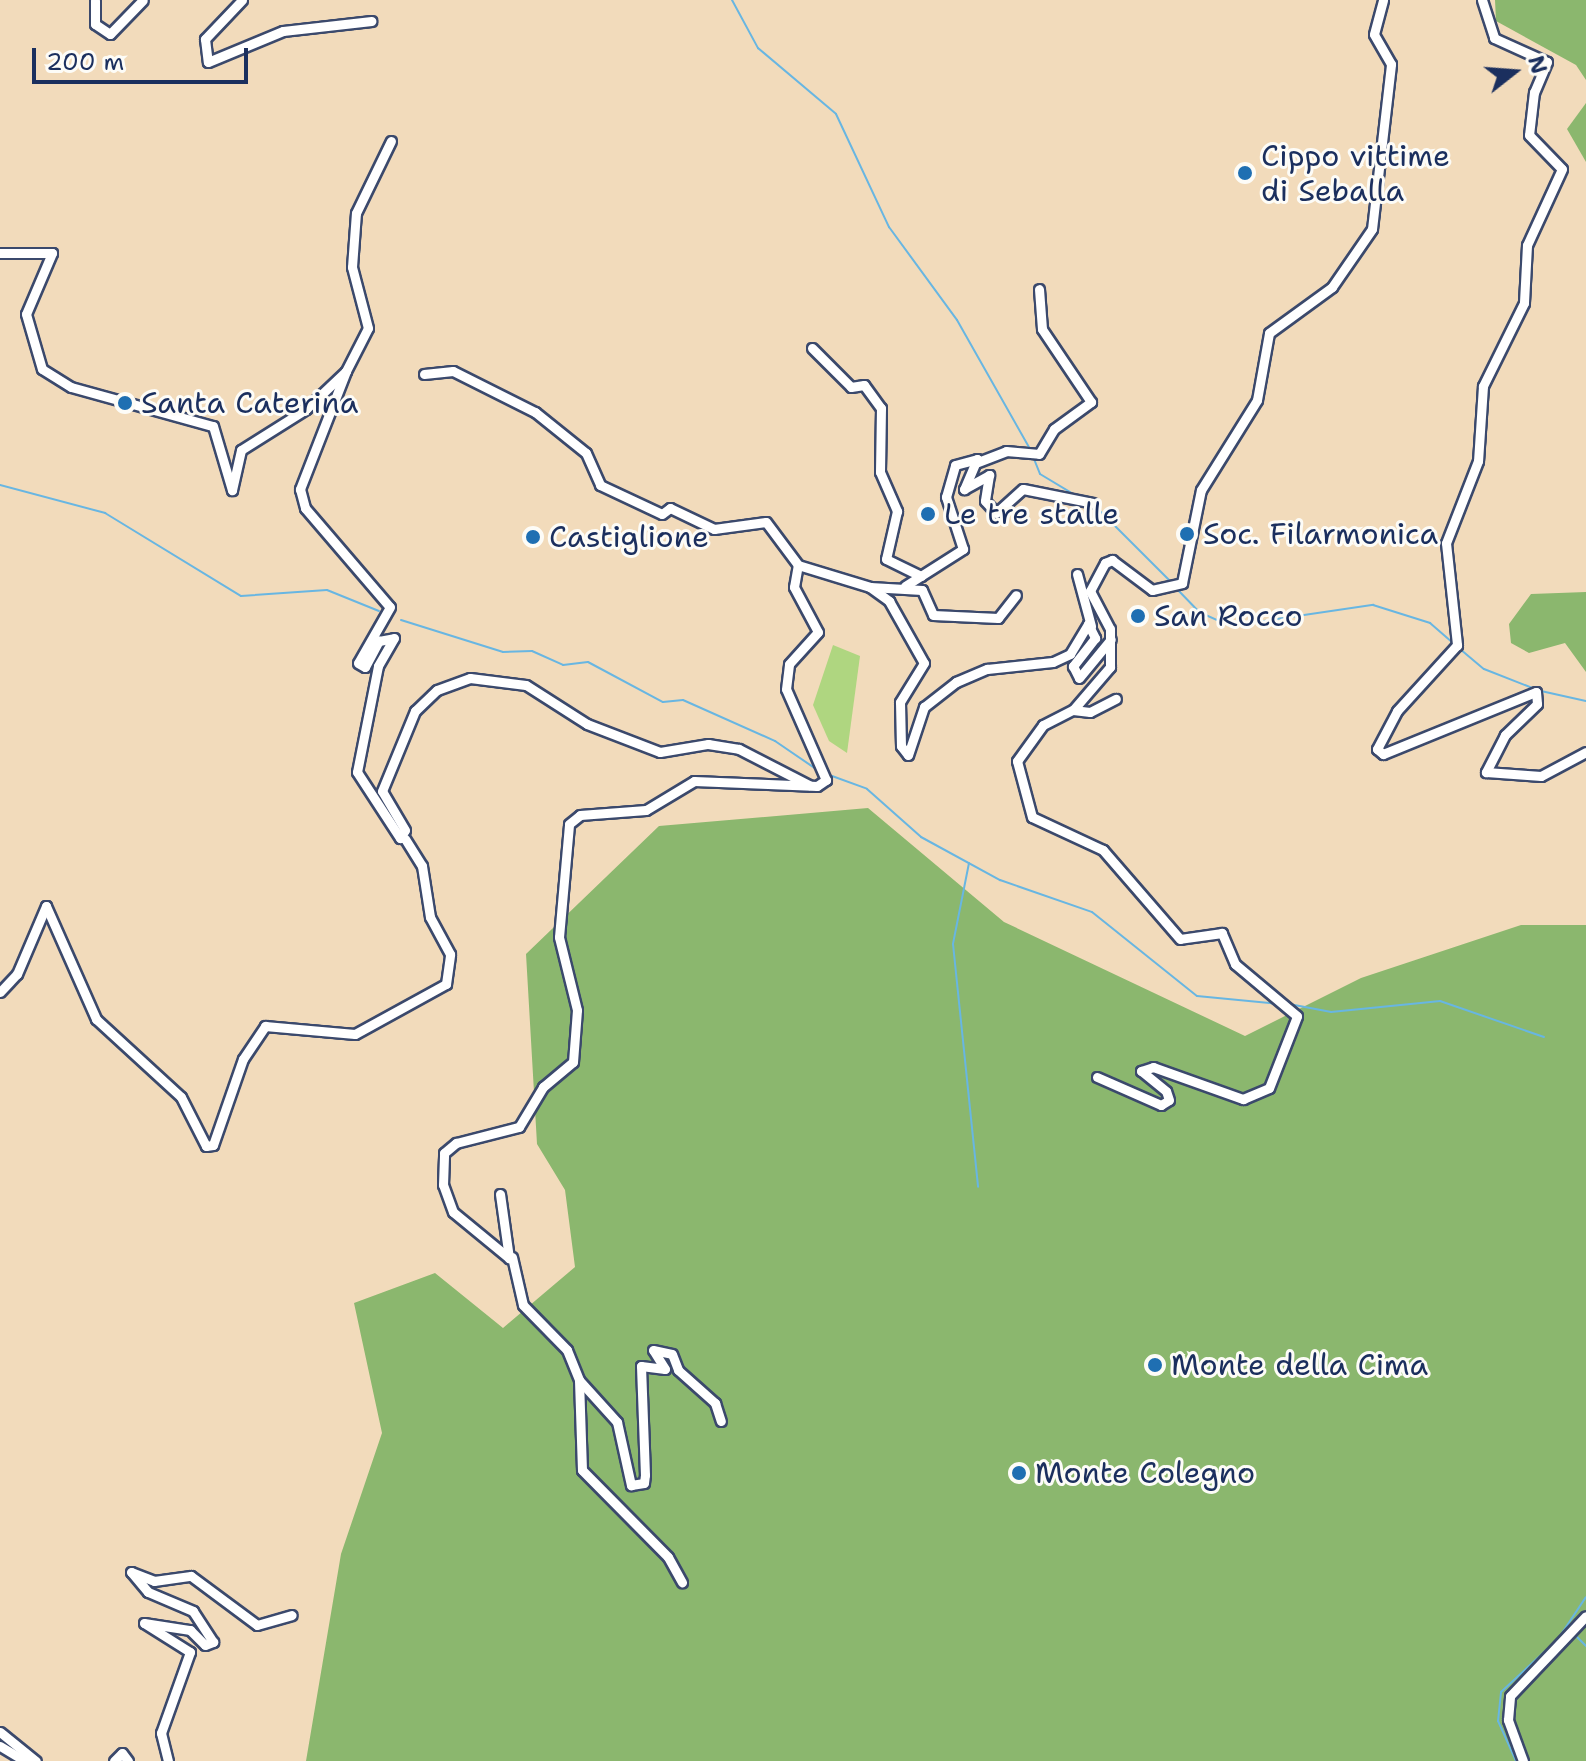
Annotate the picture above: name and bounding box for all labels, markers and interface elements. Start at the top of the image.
scale bar [36,32,252,82]
north arrow [1474,32,1554,112]
text: 200 m [46,46,124,78]
text: N [1521,52,1554,77]
place label: Cippo vittime di Seballa [1261,138,1450,208]
marker: Cippo vittime di Seballa [1236,164,1254,182]
place label: Santa Caterina [141,385,358,421]
marker: Santa Caterina [116,394,134,412]
place label: Le tre stalle [944,496,1119,532]
marker: Le tre stalle [919,505,937,523]
place label: Soc. Filarmonica [1203,516,1438,552]
place label: Castiglione [549,519,709,555]
marker: Soc. Filarmonica [1178,525,1196,543]
marker: Castiglione [524,528,542,546]
place label: San Rocco [1154,598,1303,634]
marker: San Rocco [1129,607,1147,625]
place label: Monte della Cima [1171,1347,1428,1383]
marker: Monte della Cima [1146,1356,1164,1374]
place label: Monte Colegno [1035,1455,1255,1491]
marker: Monte Colegno [1010,1464,1028,1482]

